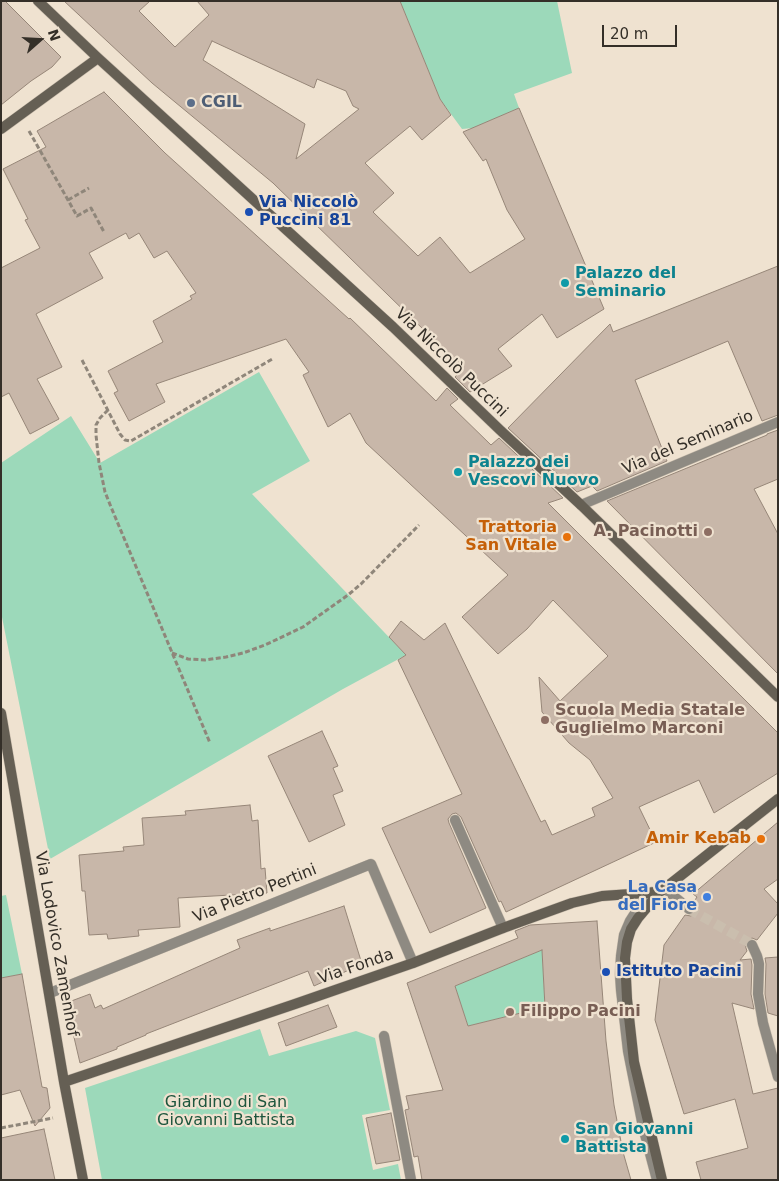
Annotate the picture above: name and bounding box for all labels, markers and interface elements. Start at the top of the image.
north arrow [15,15,65,65]
scale bar [604,15,679,47]
text: 20 m [610,25,648,43]
text: N [45,27,64,43]
place label: CGIL [201,93,242,113]
marker: CGIL [185,97,197,109]
place label: Via Niccolò Puccini 81 [259,193,358,231]
marker: Via Niccolò Puccini 81 [243,206,255,218]
place label: Palazzo del Seminario [575,264,676,302]
marker: Palazzo del Seminario [559,277,571,289]
street label: Via Niccolò Puccini [391,304,511,422]
street label: Via del Seminario [620,407,756,479]
place label: Palazzo dei Vescovi Nuovo [468,453,599,491]
marker: Palazzo dei Vescovi Nuovo [452,466,464,478]
place label: Trattoria San Vitale [465,518,557,556]
place label: A. Pacinotti [593,522,698,542]
marker: A. Pacinotti [702,526,714,538]
marker: Trattoria San Vitale [561,531,573,543]
place label: Scuola Media Statale Guglielmo Marconi [555,701,745,739]
marker: Scuola Media Statale Guglielmo Marconi [539,714,551,726]
place label: Amir Kebab [646,829,751,849]
marker: Amir Kebab [755,833,767,845]
street label: Via Lodovico Zamenhof [30,850,82,1038]
street label: Via Pietro Pertini [190,860,320,928]
place label: La Casa del Fiore [617,878,697,916]
marker: La Casa del Fiore [701,891,713,903]
street label: Via Fonda [316,945,396,989]
place label: Istituto Pacini [616,962,742,982]
marker: Istituto Pacini [600,966,612,978]
place label: Filippo Pacini [520,1002,641,1022]
marker: Filippo Pacini [504,1006,516,1018]
park label: Giardino di San Giovanni Battista [157,1093,295,1131]
place label: San Giovanni Battista [575,1120,693,1158]
marker: San Giovanni Battista [559,1133,571,1145]

